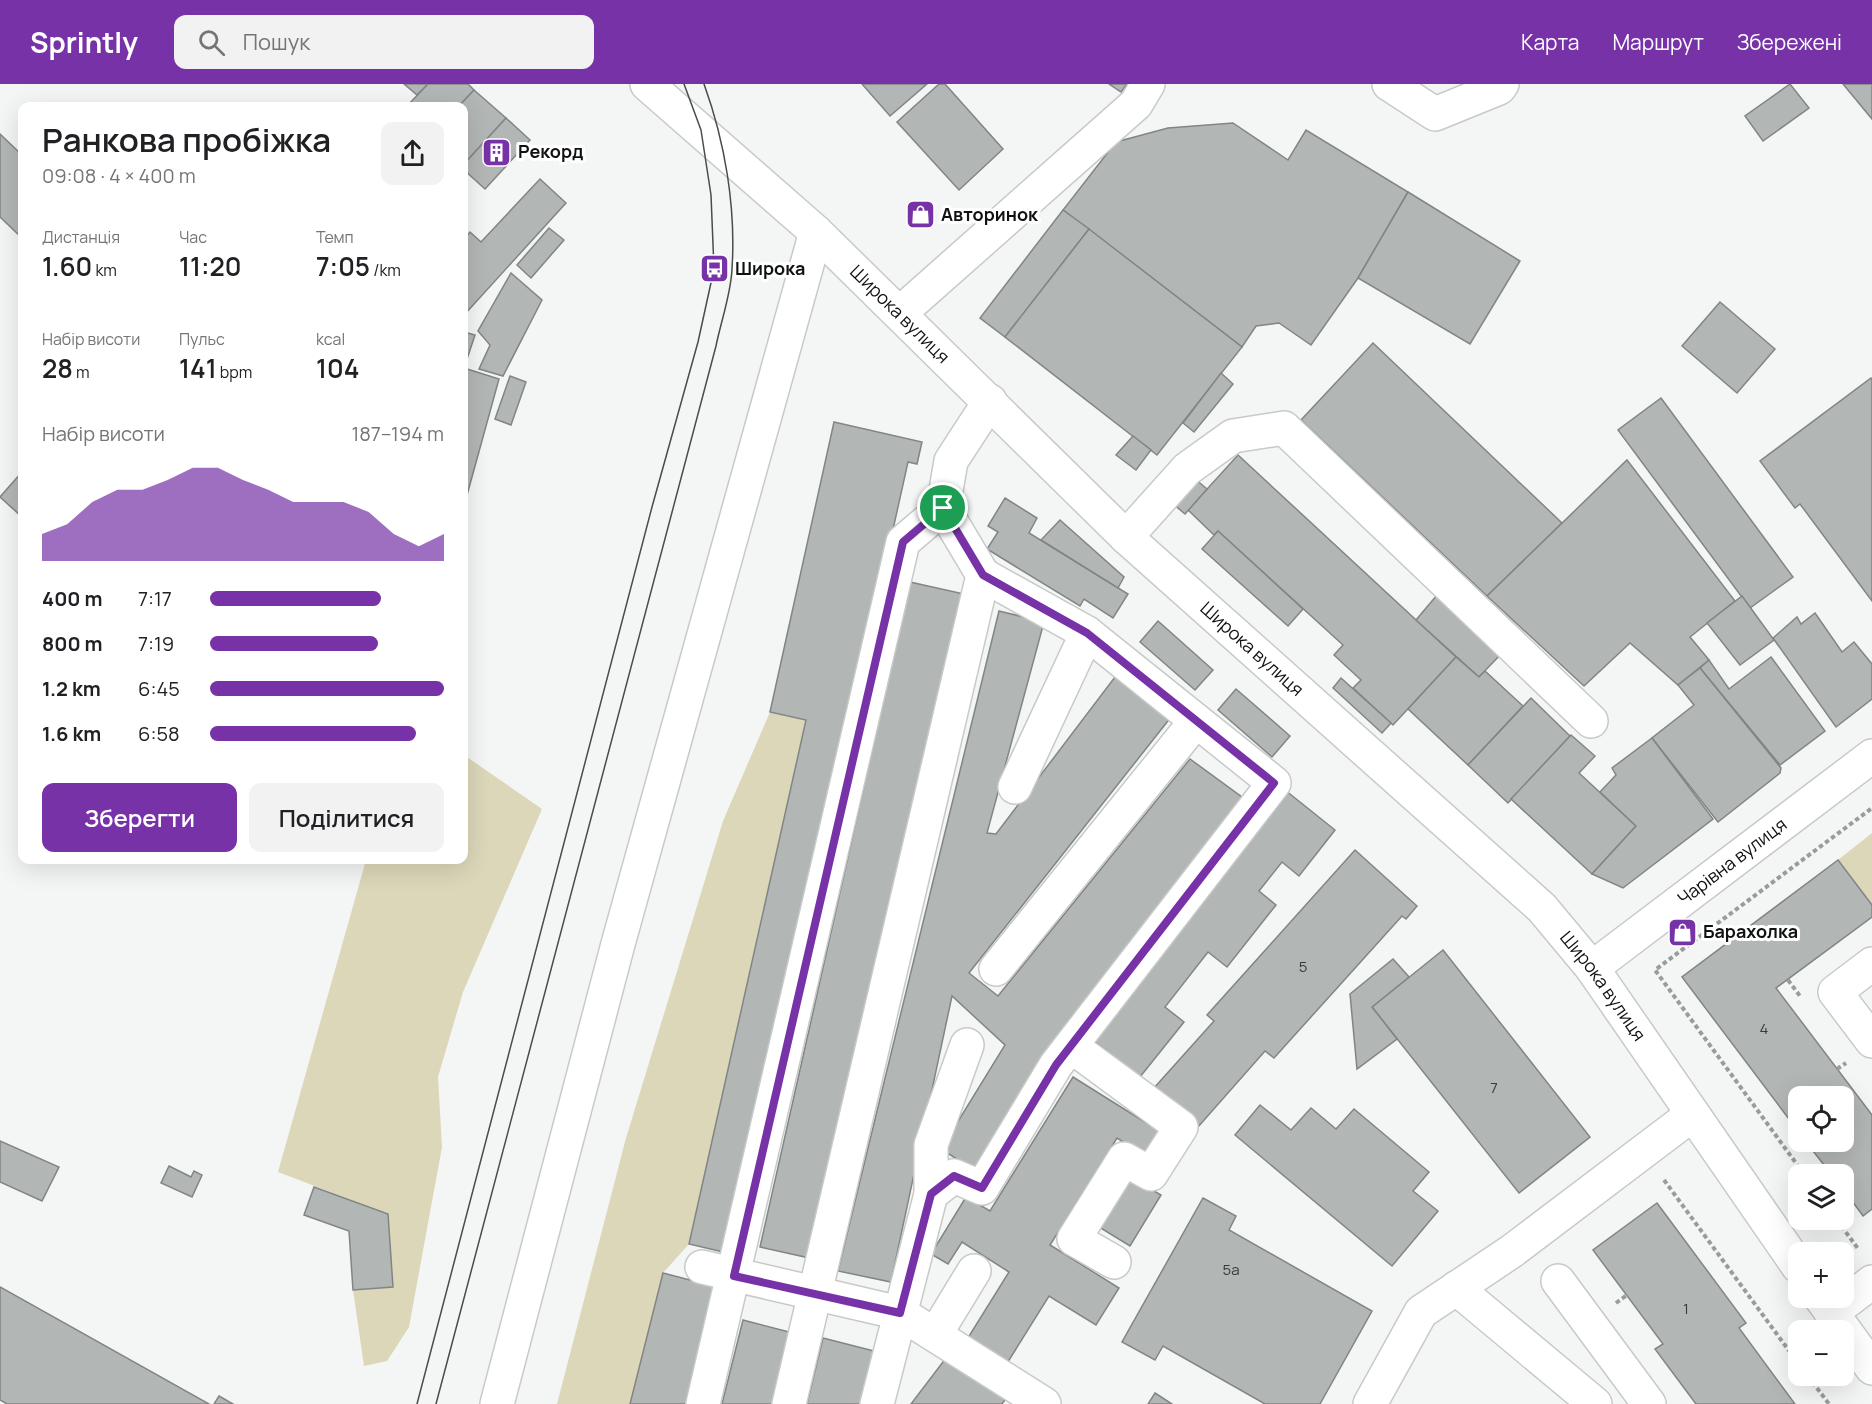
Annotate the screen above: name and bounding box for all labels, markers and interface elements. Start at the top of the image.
search box [174,15,594,69]
text: Sprintly [30,23,138,61]
icon: search [195,26,228,59]
text: Пошук [243,27,310,57]
text: Карта [1521,28,1579,56]
text: Маршрут [1612,28,1704,56]
text: Збережені [1737,28,1842,56]
text: Ранкова пробіжка [42,117,331,162]
button: share [381,122,444,185]
building icon: Рекорд [481,136,513,168]
place label: Рекорд [518,139,583,163]
text: 09:08 · 4 × 400 m [42,162,196,189]
shop icon: Авторинок [904,199,936,231]
place label: Авторинок [941,202,1039,226]
text: Дистанція [42,226,120,248]
text: Час [179,226,207,248]
text: Темп [316,226,354,248]
text: 1.60 [42,248,92,284]
text: 11:20 [179,248,241,284]
text: 7:05 [316,248,370,284]
bus stop icon: Широка [698,253,730,285]
place label: Широка [735,256,805,280]
text: km [92,259,117,281]
text: /km [370,259,401,281]
street label: Широка вулиця [845,259,955,368]
text: Набір висоти [42,328,140,350]
text: Пульс [179,328,225,350]
text: kcal [316,328,345,350]
text: 28 [42,350,73,386]
text: 141 [179,350,217,386]
text: 104 [316,350,359,386]
text: m [73,361,90,383]
text: bpm [217,361,252,383]
text: Набір висоти [42,420,165,447]
text: 187–194 m [351,420,444,447]
pin [917,482,968,533]
icon: arrive [926,491,959,524]
text: 400 m [42,585,102,612]
text: 7:17 [138,585,172,612]
street label: Широка вулиця [1196,596,1309,701]
text: 800 m [42,630,103,657]
text: 7:19 [138,630,174,657]
text: 1.2 km [42,675,101,702]
text: 6:45 [138,675,180,702]
text: 1.6 km [42,720,101,747]
text: 6:58 [138,720,180,747]
button: Зберегти [42,783,237,852]
button: Поділитися [249,783,444,852]
street label: Чарівна вулиця [1672,812,1791,910]
shop icon: Барахолка [1666,916,1698,948]
place label: Барахолка [1703,919,1798,943]
street label: Широка вулиця [1555,926,1652,1045]
house number: 5 [1299,956,1307,977]
house number: 4 [1760,1018,1769,1039]
house number: 7 [1490,1077,1498,1098]
map controls [1788,1086,1854,1386]
button: locate [1788,1086,1854,1152]
button: layers [1788,1164,1854,1230]
button: + [1788,1242,1854,1308]
house number: 5а [1223,1259,1240,1280]
house number: 1 [1683,1298,1689,1319]
button: − [1788,1320,1854,1386]

